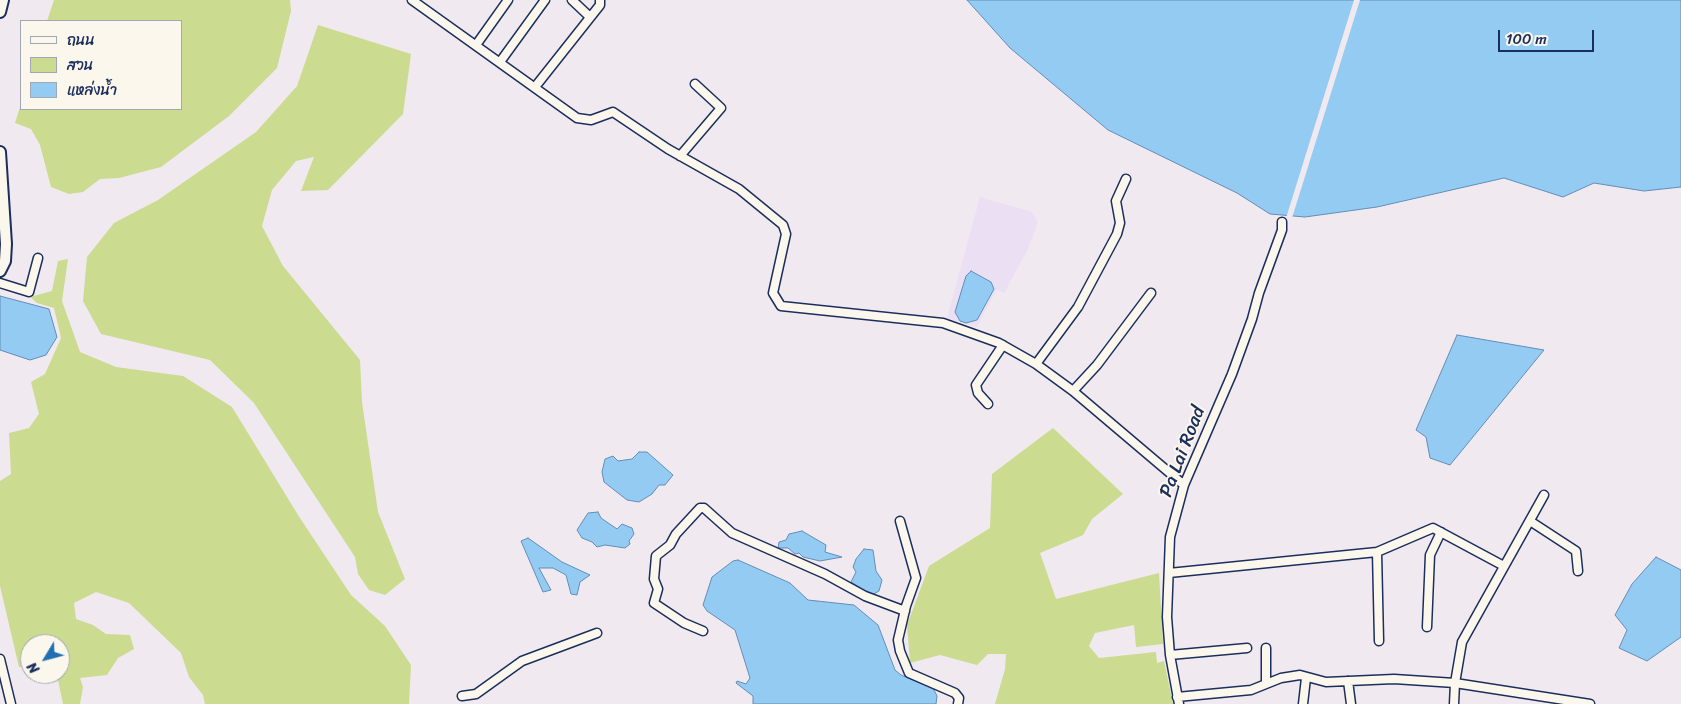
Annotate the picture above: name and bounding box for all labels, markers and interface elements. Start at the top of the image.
legend [20,20,182,110]
scale bar [1501,20,1597,52]
text: 100 m [1506,26,1547,52]
text: ถนน [67,27,95,53]
text: สวน [67,52,93,78]
text: แหล่งน้ำ [67,77,117,103]
street label: Pa Lai Road [1155,403,1211,501]
north arrow [20,634,70,684]
text: N [21,656,46,679]

